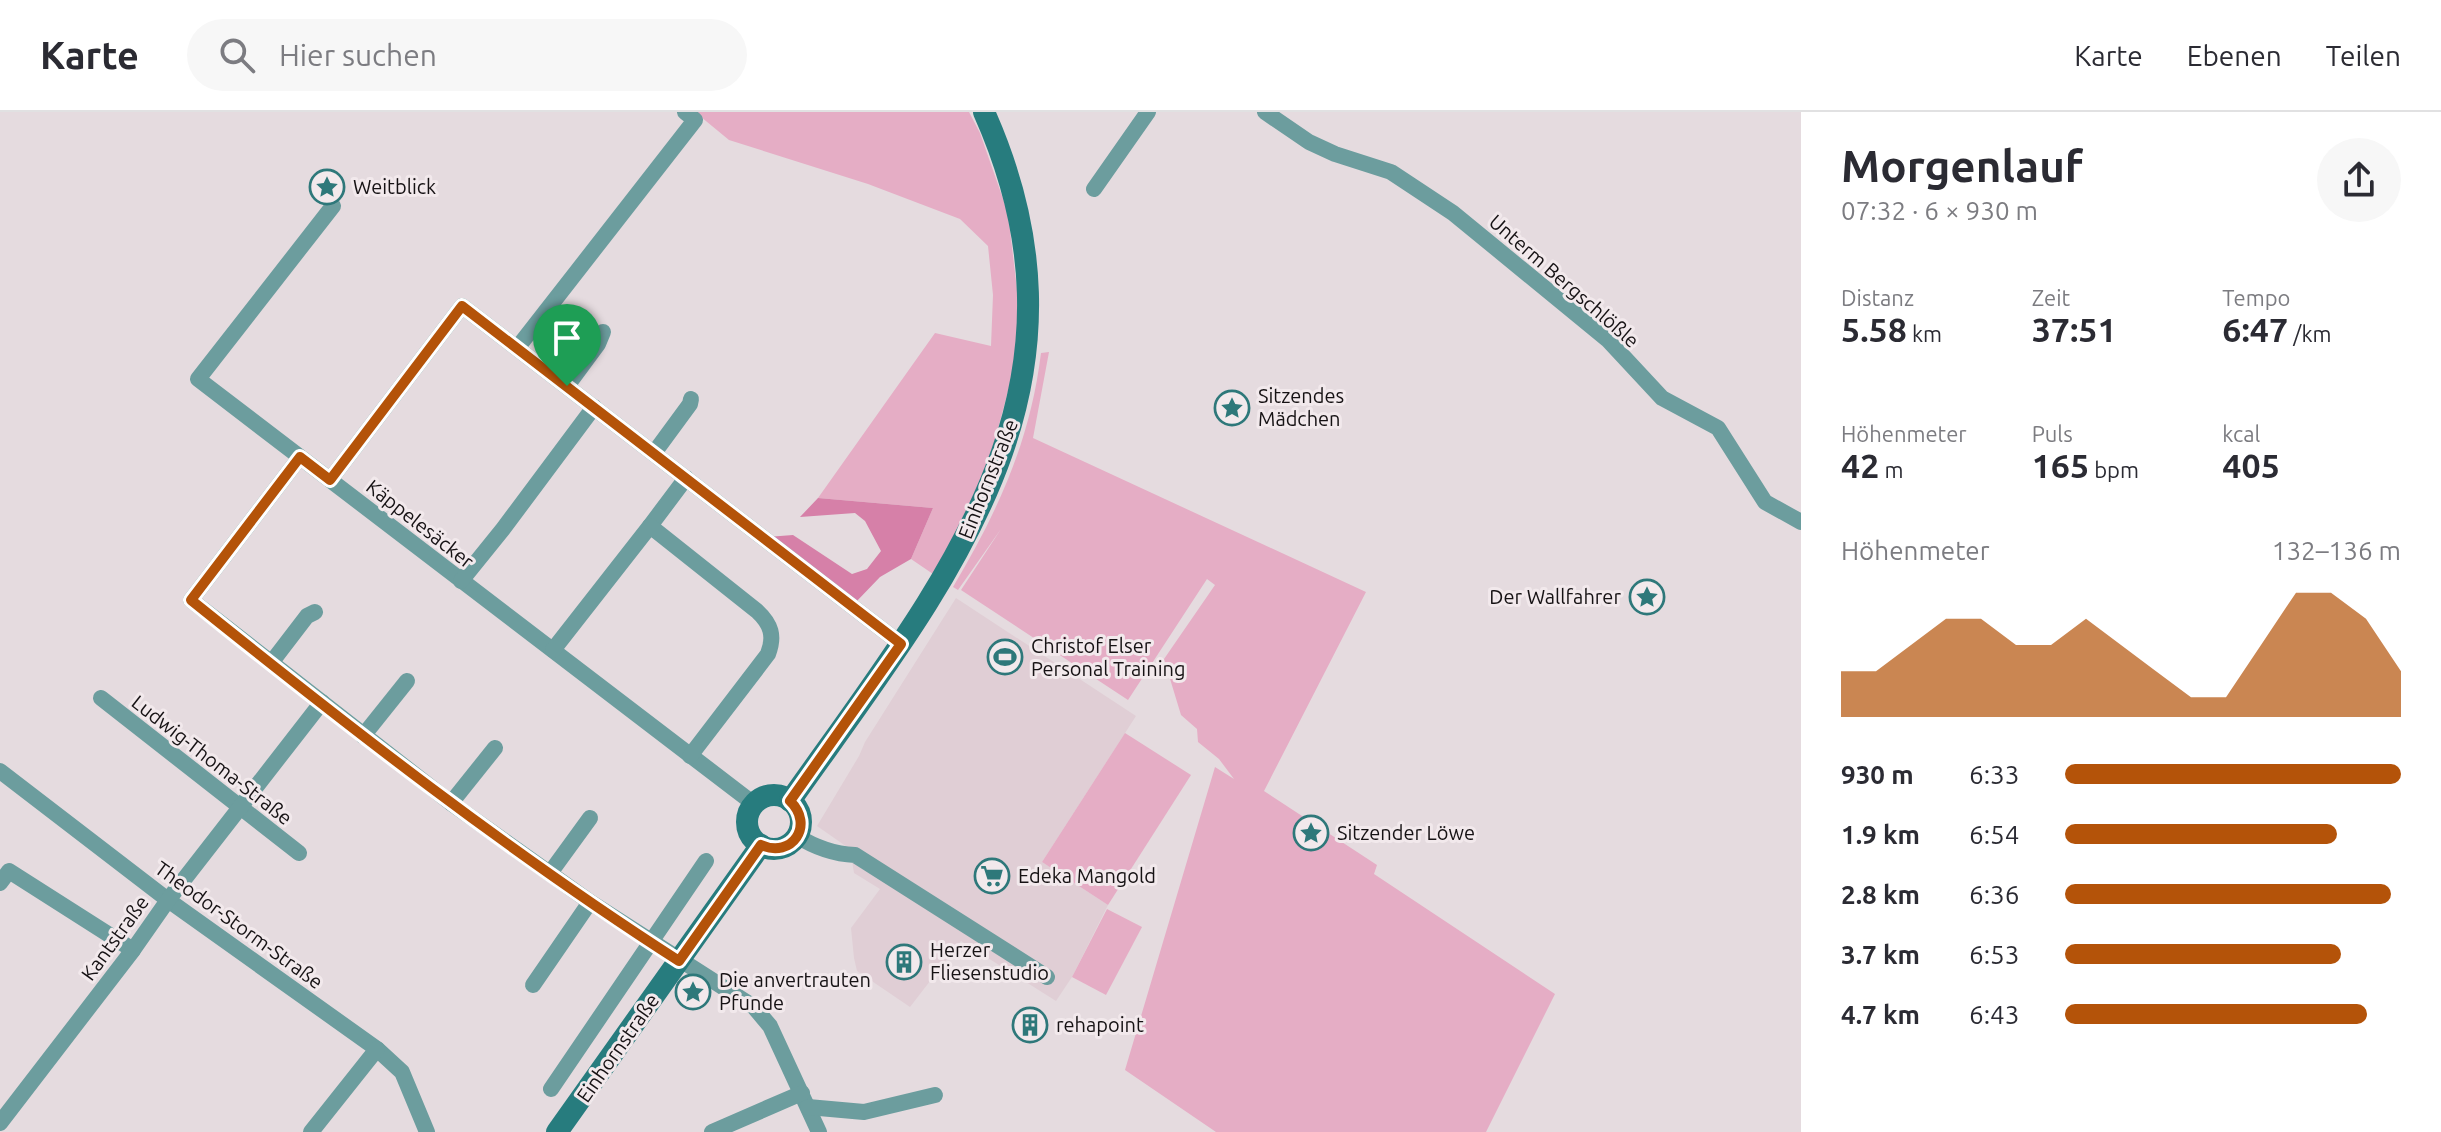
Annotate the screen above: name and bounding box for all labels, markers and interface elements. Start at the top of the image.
search box [187,19,747,91]
icon: search [215,33,259,77]
text: Karte [40,34,139,76]
text: Hier suchen [279,38,437,72]
text: Karte [2074,40,2143,71]
text: Ebenen [2187,40,2282,71]
text: Teilen [2326,40,2401,71]
button: share [2317,138,2401,222]
text: Morgenlauf [1841,141,2083,190]
place icon: Weitblick [308,168,346,206]
place label: Weitblick [353,175,436,198]
text: 07:32 · 6 × 930 m [1841,196,2038,225]
street label: Unterm Bergschlößle [1485,209,1644,352]
text: Distanz [1841,285,1914,310]
text: Zeit [2032,285,2070,310]
text: Tempo [2222,285,2290,310]
pin [533,304,601,386]
text: 5.58 [1841,310,1907,348]
text: 37:51 [2032,310,2117,348]
text: 6:47 [2222,310,2288,348]
icon: arrive [545,316,589,360]
text: km [1907,321,1942,346]
text: /km [2288,321,2332,346]
place label: Sitzendes Mädchen [1258,384,1344,430]
place icon: Sitzendes Mädchen [1213,389,1251,427]
street label: Einhornstraße [953,416,1022,542]
text: Höhenmeter [1841,421,1967,446]
text: Puls [2032,421,2073,446]
text: kcal [2222,421,2260,446]
text: 42 [1841,446,1879,484]
text: 165 [2032,446,2089,484]
text: 405 [2222,446,2280,484]
text: m [1879,457,1903,482]
text: bpm [2089,457,2139,482]
street label: Käppelesäcker [362,475,479,573]
text: Höhenmeter [1841,536,1990,565]
text: 132–136 m [2272,536,2401,565]
place icon: Der Wallfahrer [1628,578,1666,616]
place label: Der Wallfahrer [1489,585,1621,608]
place label: Christof Elser Personal Training [1031,634,1185,680]
sports icon: Christof Elser Personal Training [986,638,1024,676]
street label: Ludwig-Thoma-Straße [128,690,297,829]
text: 930 m [1841,760,1914,789]
text: 6:33 [1969,760,2019,789]
place icon: Sitzender Löwe [1292,814,1330,852]
text: 1.9 km [1841,820,1920,849]
text: 6:54 [1969,820,2019,849]
place label: Sitzender Löwe [1337,821,1475,844]
street label: Theodor-Storm-Straße [151,856,328,993]
supermarket icon: Edeka Mangold [973,857,1011,895]
place label: Edeka Mangold [1018,864,1156,887]
text: 2.8 km [1841,880,1920,909]
text: 6:36 [1969,880,2019,909]
street label: Kantstraße [76,891,153,985]
place label: Herzer Fliesenstudio [930,938,1049,984]
text: 3.7 km [1841,940,1920,969]
text: 6:53 [1969,940,2019,969]
building icon: Herzer Fliesenstudio [885,943,923,981]
place label: Die anvertrauten Pfunde [719,968,871,1014]
place icon: Die anvertrauten Pfunde [674,973,712,1011]
street label: Einhornstraße [572,989,663,1106]
text: 4.7 km [1841,1000,1920,1029]
text: 6:43 [1969,1000,2019,1029]
building icon: rehapoint [1011,1006,1049,1044]
place label: rehapoint [1056,1013,1144,1036]

